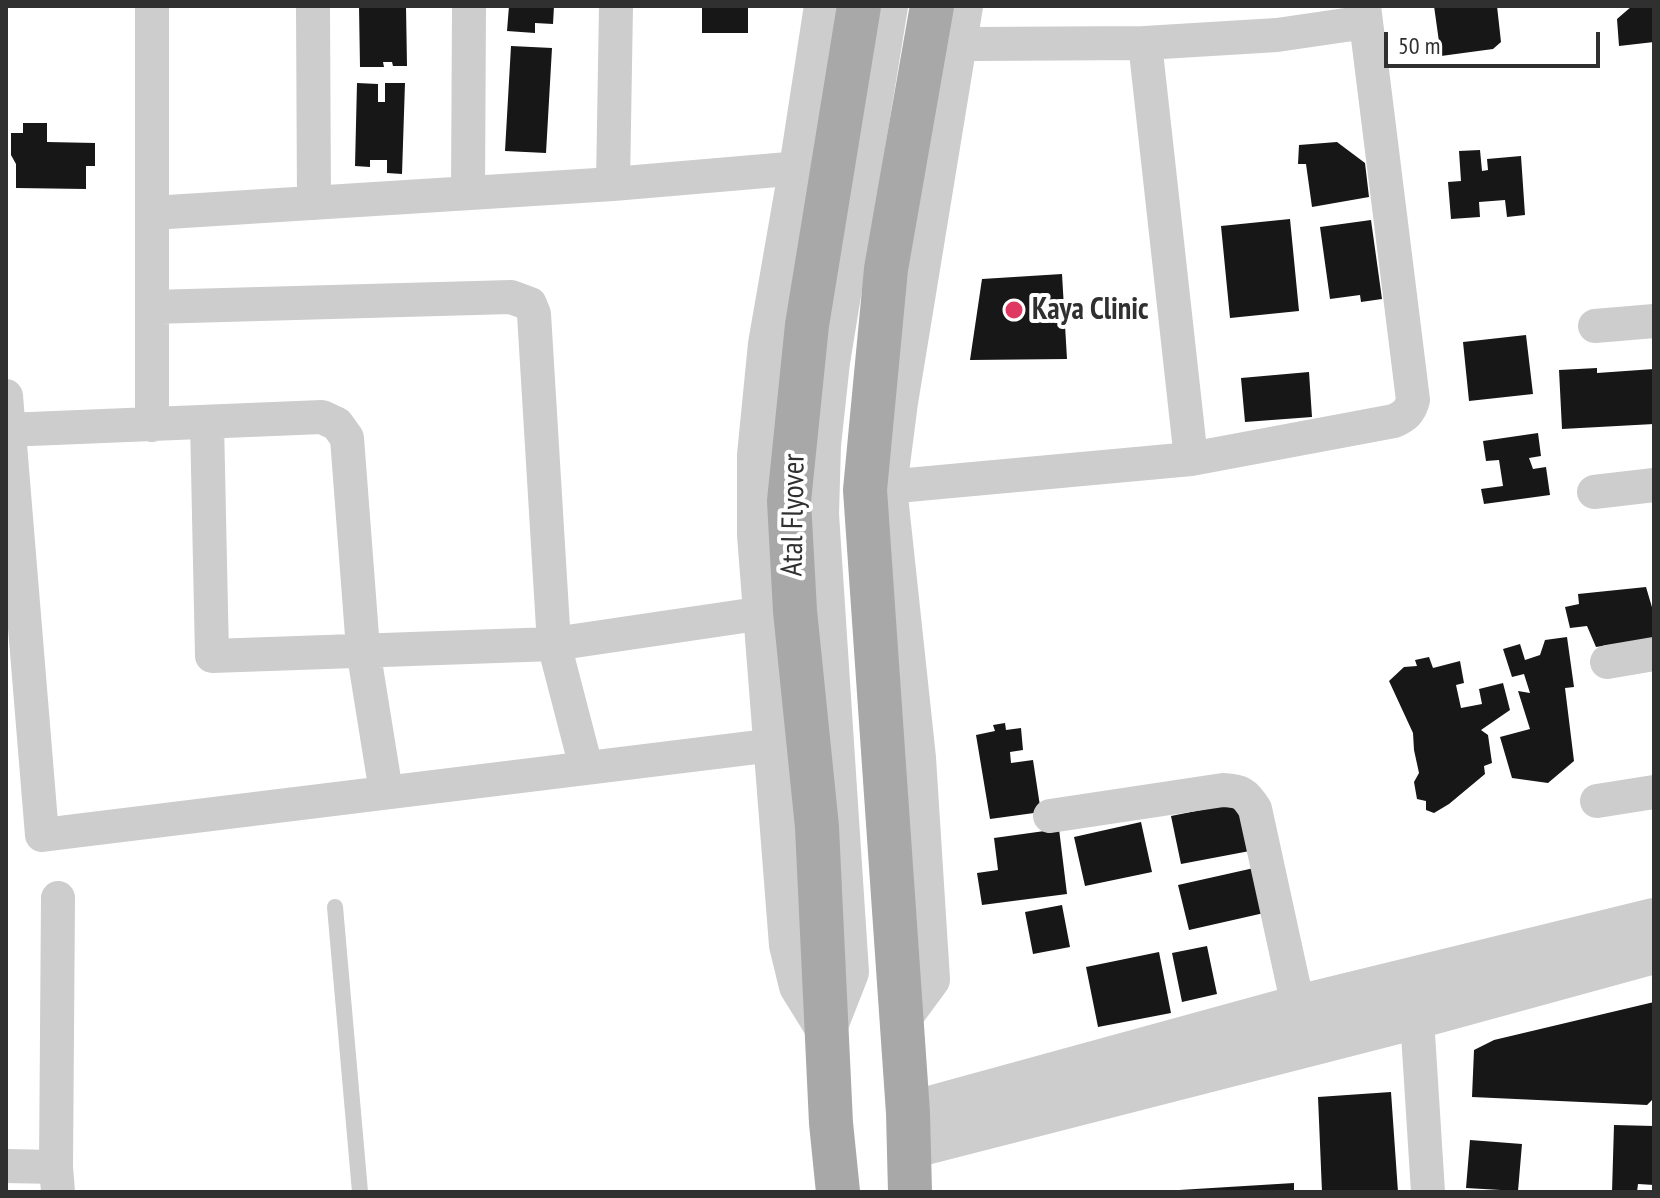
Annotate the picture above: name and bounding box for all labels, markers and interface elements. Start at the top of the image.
scale bar [1388,16,1604,66]
text: 50 m [1398,30,1440,61]
place label: Kaya Clinic [1032,292,1149,328]
marker: Kaya Clinic [1003,299,1025,321]
street label: Atal Flyover [775,453,813,577]

